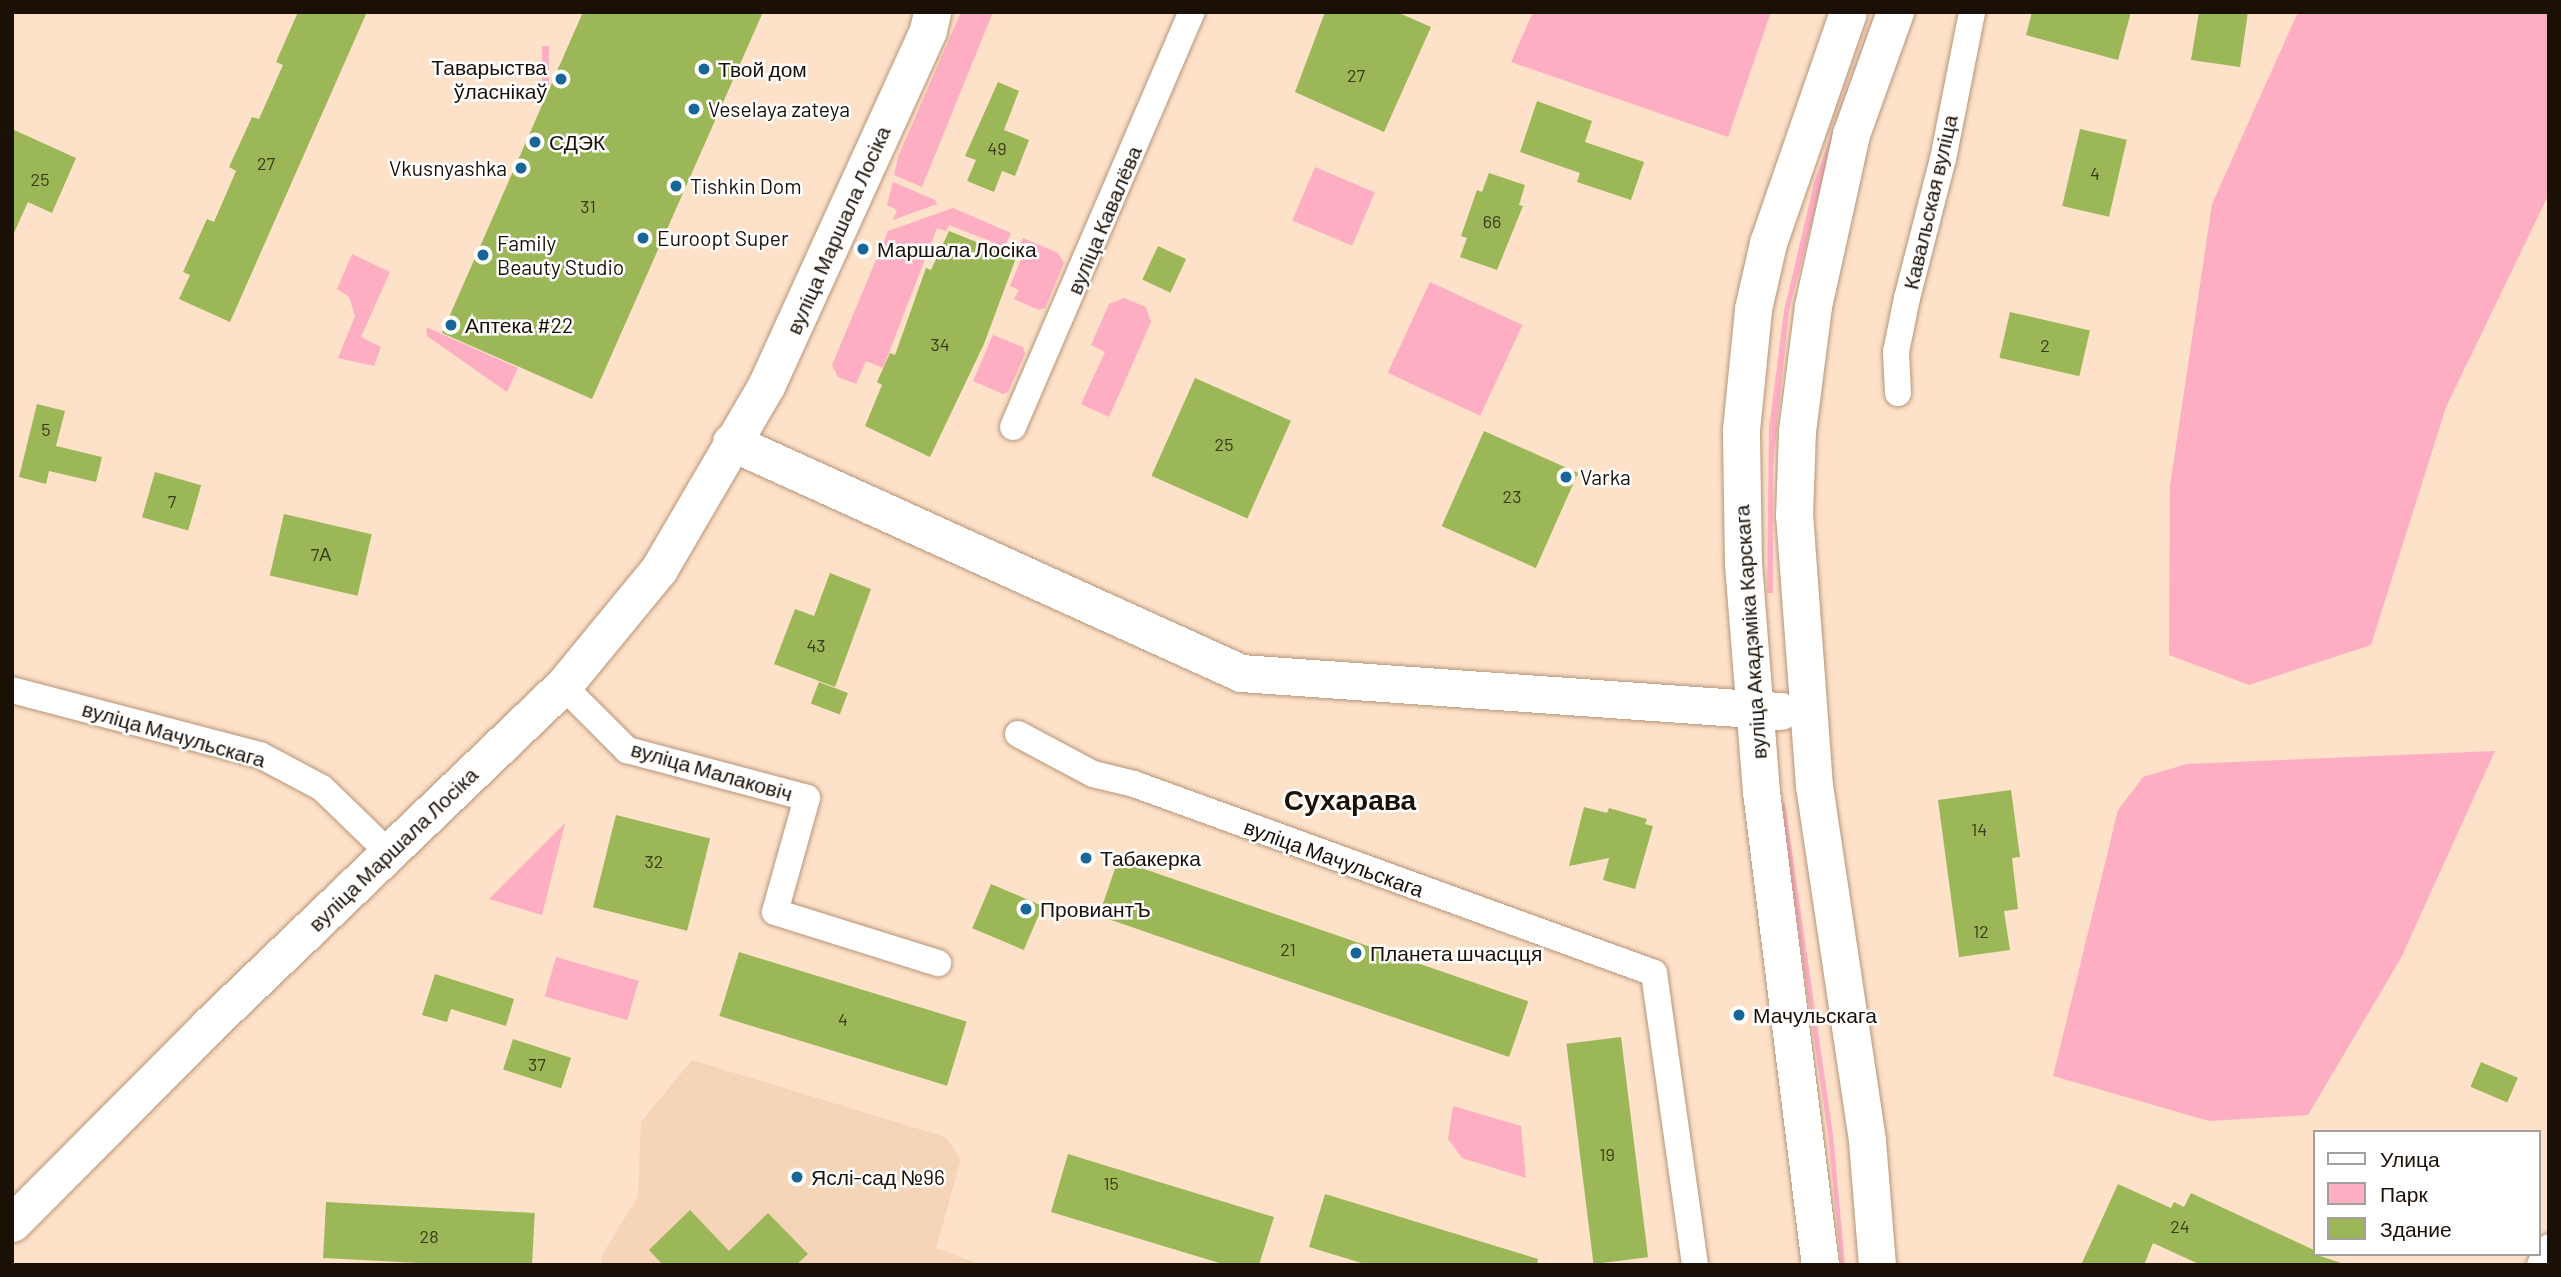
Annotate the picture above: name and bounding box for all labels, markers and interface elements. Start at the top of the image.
place label: Таварыства ўласнікаў [431,54,547,104]
place label: Твой дом [718,56,807,82]
marker: Твой дом [696,61,712,77]
house number: 27 [1347,64,1365,86]
marker: Таварыства ўласнікаў [553,71,569,87]
place label: Veselaya zateya [708,96,850,122]
marker: Veselaya zateya [686,101,702,117]
street label: Кавальская вуліца [1898,112,1962,292]
street label: вуліца Маршала Лосіка [781,122,895,338]
place label: СДЭК [549,129,605,155]
marker: СДЭК [527,134,543,150]
house number: 49 [987,137,1007,159]
street label: вуліца Кавалёва [1061,142,1147,298]
house number: 27 [257,152,275,174]
place label: Vkusnyashka [389,155,507,181]
marker: Vkusnyashka [513,160,529,176]
house number: 4 [2090,162,2100,184]
house number: 25 [31,168,49,190]
place label: Tishkin Dom [690,173,802,199]
marker: Tishkin Dom [668,178,684,194]
house number: 31 [580,195,596,217]
house number: 66 [1483,210,1501,232]
place label: Euroopt Super [657,225,789,251]
place label: Family Beauty Studio [497,230,624,280]
marker: Euroopt Super [635,230,651,246]
place label: Маршала Лосіка [877,236,1037,262]
marker: Маршала Лосіка [855,241,871,257]
marker: Family Beauty Studio [475,247,491,263]
place label: Аптека #22 [465,312,573,338]
marker: Аптека #22 [443,317,459,333]
house number: 34 [930,333,950,355]
house number: 2 [2040,334,2050,356]
house number: 5 [41,418,51,440]
house number: 25 [1215,433,1233,455]
place label: Varka [1580,464,1631,490]
marker: Varka [1558,469,1574,485]
house number: 23 [1503,485,1521,507]
house number: 7 [168,490,176,512]
street label: вуліца Акадэміка Карскага [1729,504,1771,760]
house number: 7А [311,543,331,565]
house number: 43 [806,634,826,656]
street label: вуліца Мачульскага [80,696,268,772]
street label: вуліца Малаковіч [628,736,796,806]
street label: вуліца Маршала Лосіка [303,762,483,936]
district label: Сухарава [1284,782,1416,816]
street label: вуліца Мачульскага [1241,814,1427,902]
house number: 14 [1971,818,1987,840]
place label: Табакерка [1100,845,1201,871]
house number: 32 [645,850,663,872]
marker: Табакерка [1078,850,1094,866]
place label: ПровиантЪ [1040,896,1151,922]
marker: ПровиантЪ [1018,901,1034,917]
house number: 12 [1973,920,1989,942]
house number: 21 [1280,938,1296,960]
place label: Планета шчасцця [1370,940,1542,966]
marker: Планета шчасцця [1348,945,1364,961]
place label: Мачульскага [1753,1002,1877,1028]
marker: Мачульскага [1731,1007,1747,1023]
house number: 4 [838,1008,848,1030]
house number: 37 [528,1053,546,1075]
legend [2312,1130,2540,1256]
house number: 19 [1599,1143,1615,1165]
text: Улица [2380,1146,2440,1171]
place label: Яслі-сад №96 [811,1164,945,1190]
marker: Яслі-сад №96 [789,1169,805,1185]
house number: 15 [1103,1172,1119,1194]
text: Парк [2380,1181,2428,1206]
house number: 24 [2170,1215,2190,1237]
text: Здание [2380,1216,2452,1241]
house number: 28 [419,1225,439,1247]

